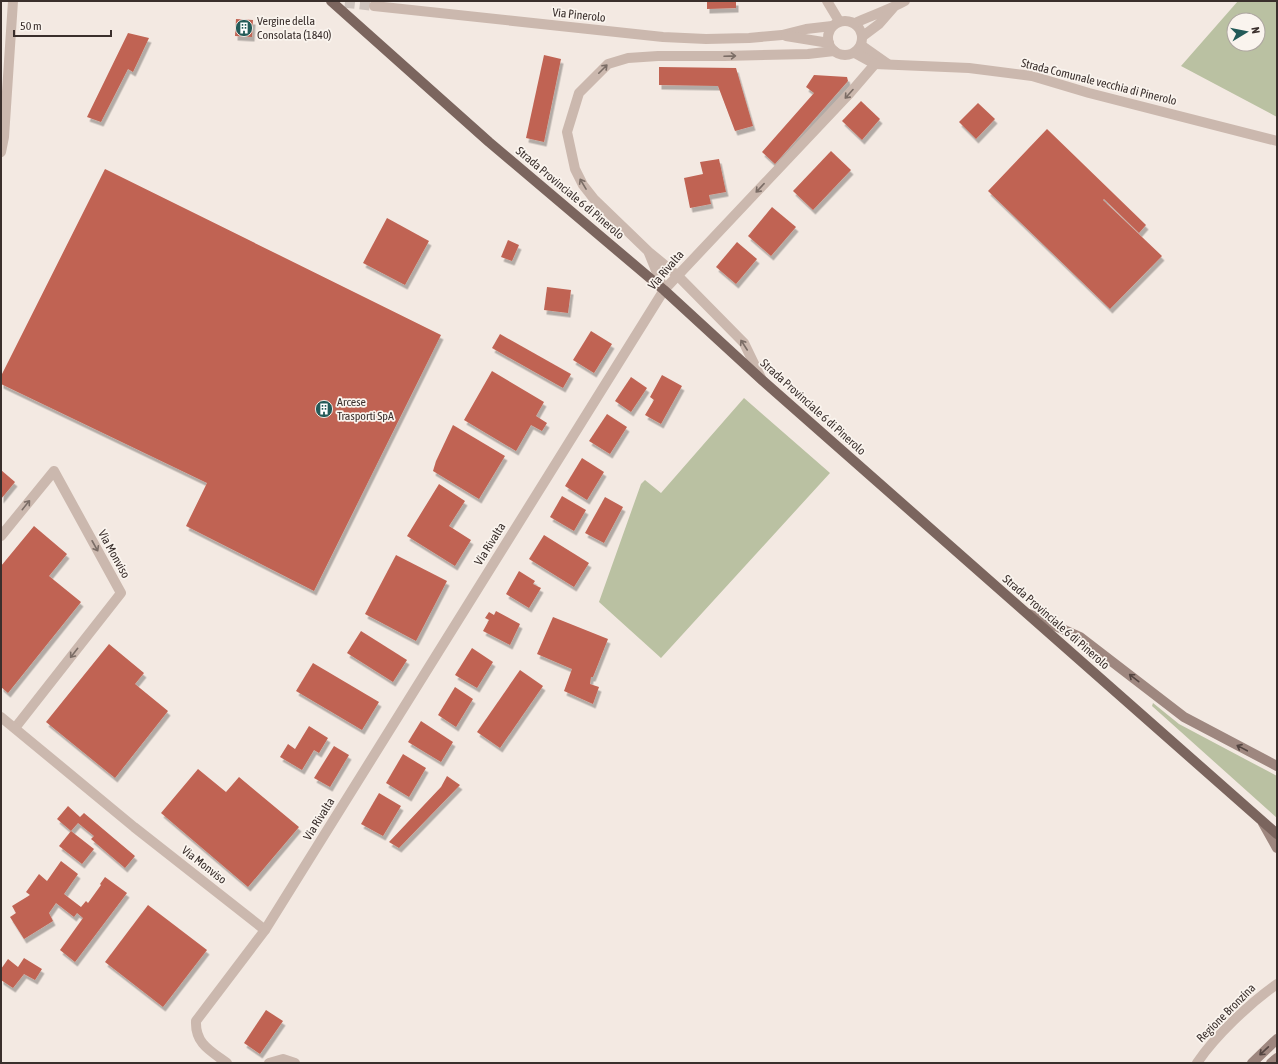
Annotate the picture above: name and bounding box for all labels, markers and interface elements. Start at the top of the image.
street label: Via Pinerolo [552,5,607,25]
scale bar [14,12,111,38]
north arrow [1226,12,1266,52]
place label: Vergine della Consolata (1840) [257,14,332,42]
building icon: Vergine della Consolata (1840) [234,18,254,38]
text: 50 m [20,19,42,33]
text: N [1249,26,1262,35]
one-way arrow [723,52,736,60]
street label: Strada Comunale vecchia di Pinerolo [1020,56,1179,108]
one-way arrow [598,64,608,74]
one-way arrow [845,89,854,99]
street label: Strada Provinciale 6 di Pinerolo [513,144,627,242]
one-way arrow [579,178,587,190]
one-way arrow [755,183,765,193]
street label: Via Rivalta [645,248,687,292]
one-way arrow [740,340,748,351]
street label: Strada Provinciale 6 di Pinerolo [758,356,869,458]
place label: Arcese Trasporti SpA [337,395,394,423]
building icon: Arcese Trasporti SpA [314,399,334,419]
one-way arrow [21,500,30,511]
street label: Via Rivalta [472,520,508,568]
street label: Via Monviso [95,527,133,581]
one-way arrow [92,540,100,552]
street label: Strada Provinciale 6 di Pinerolo [1000,572,1112,672]
one-way arrow [70,648,78,659]
one-way arrow [1128,673,1139,682]
one-way arrow [1236,744,1248,752]
street label: Via Rivalta [301,795,337,843]
street label: Via Monviso [179,843,229,887]
street label: Regione Bronzina [1194,981,1258,1045]
one-way arrow [1259,1046,1269,1056]

